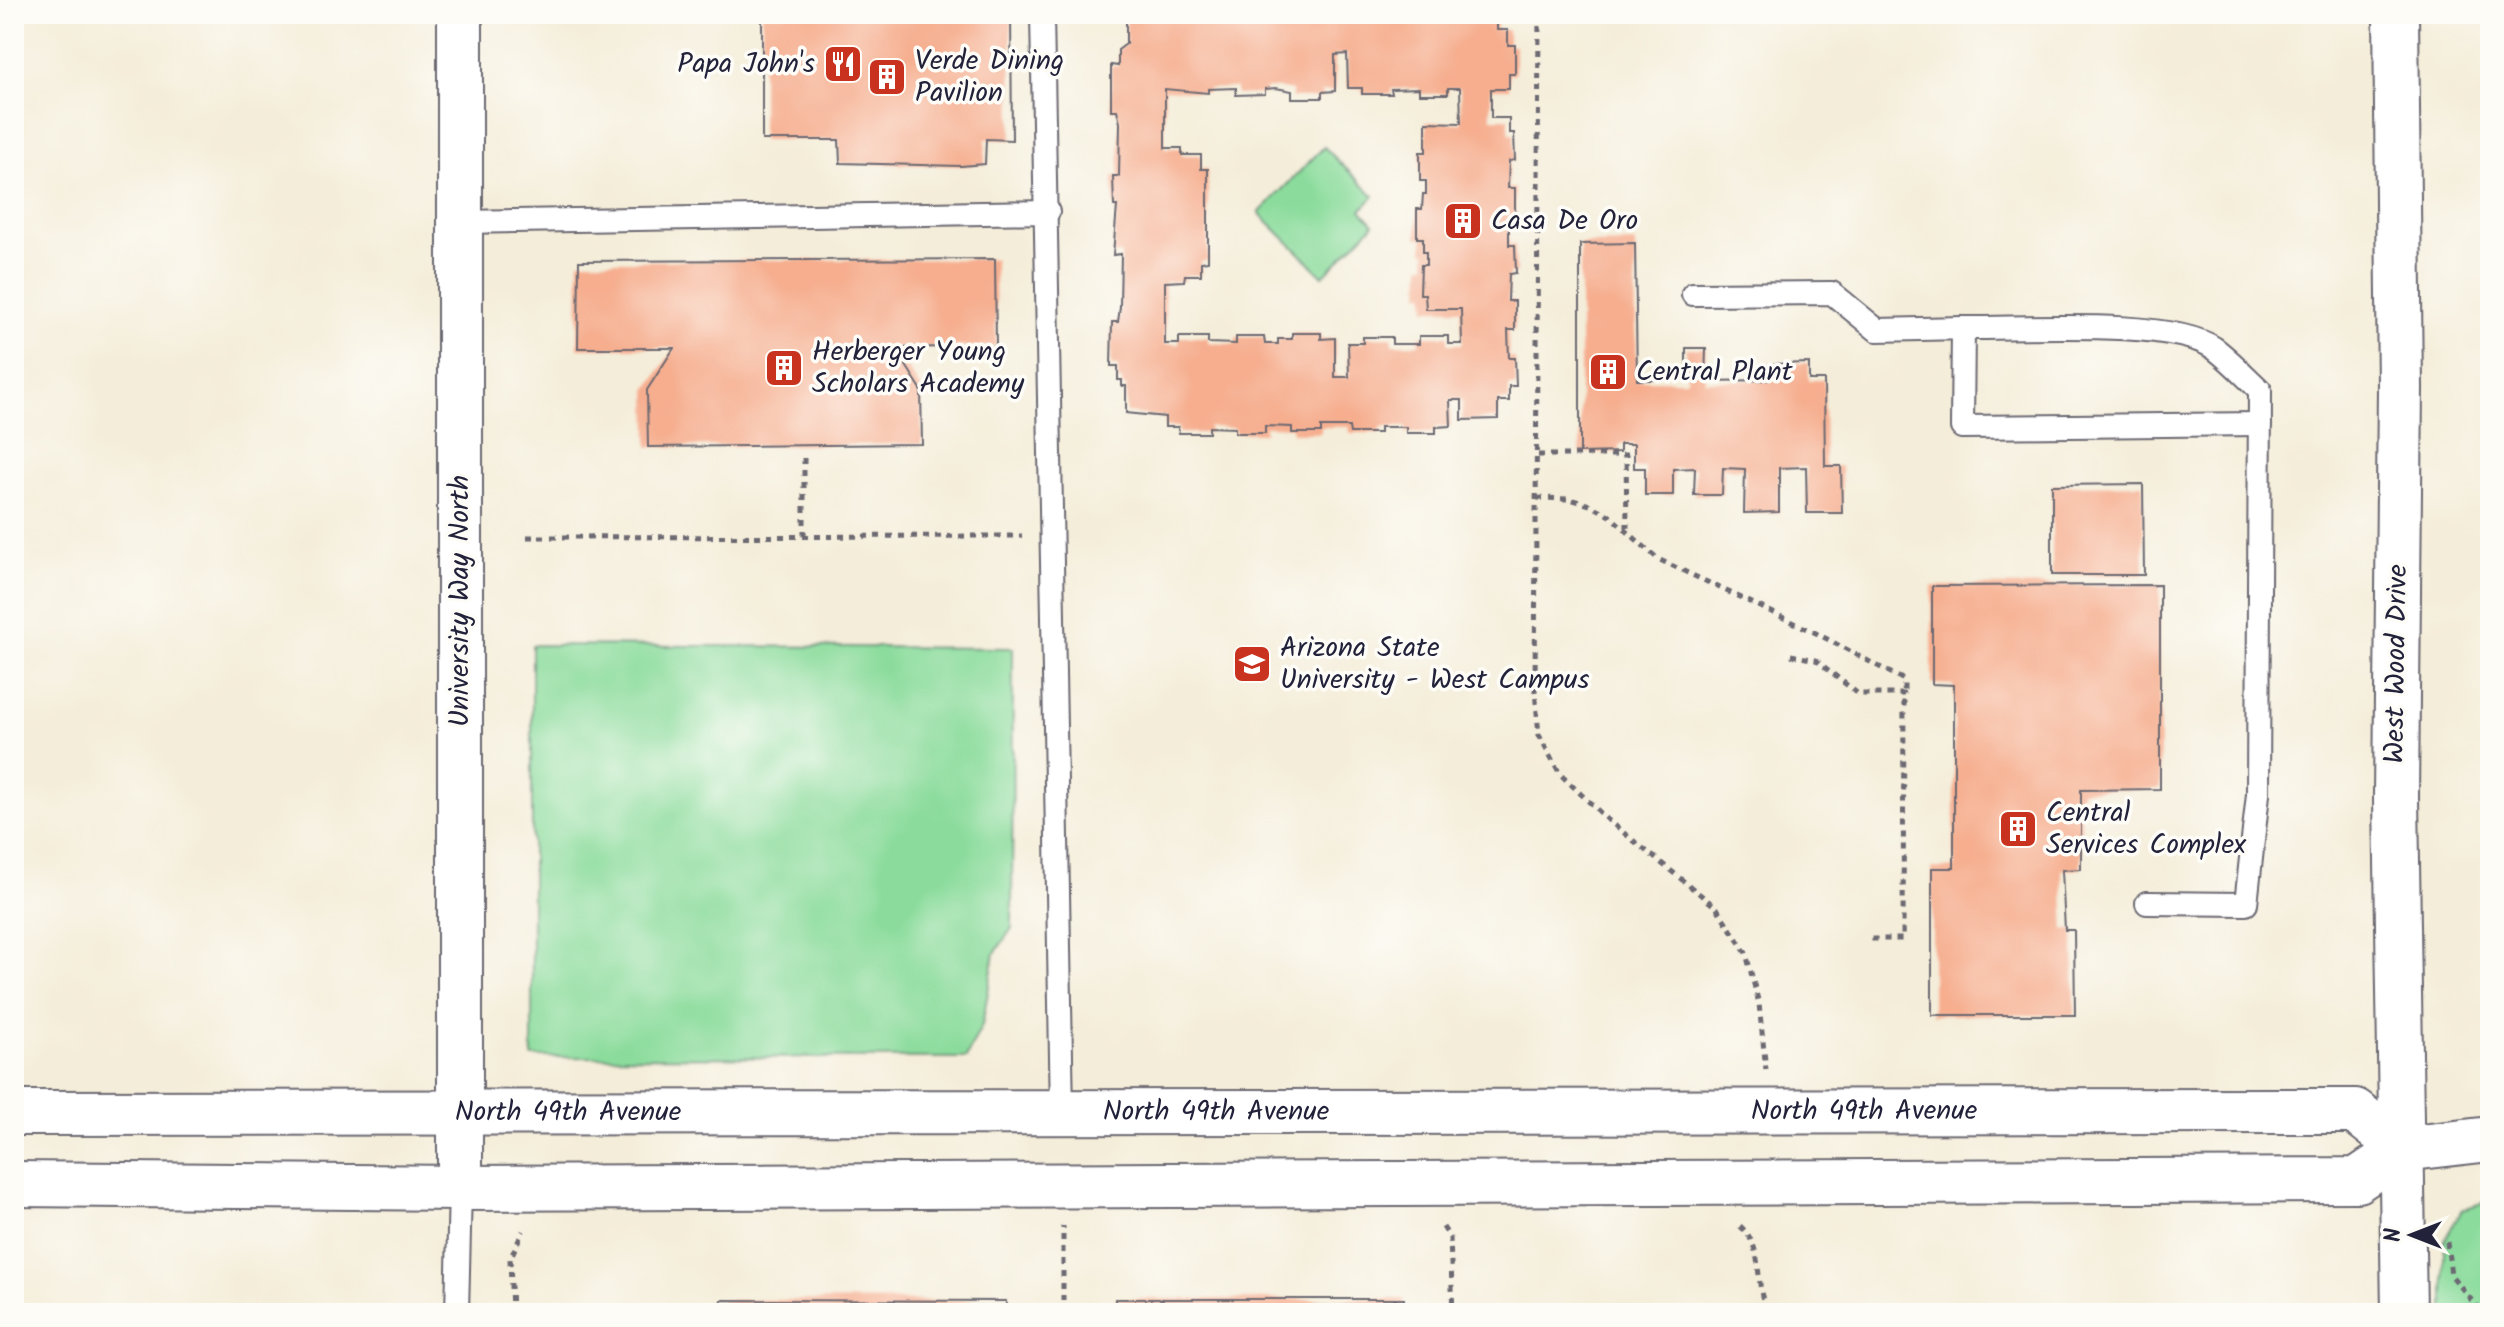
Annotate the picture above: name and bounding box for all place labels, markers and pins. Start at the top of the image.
place label: Verde Dining Pavilion [915,39,1064,116]
place label: Papa John's [677,42,815,87]
restaurant icon: Papa John's [822,43,864,85]
building icon: Verde Dining Pavilion [866,56,908,98]
place label: Casa De Oro [1491,199,1638,244]
building icon: Casa De Oro [1442,200,1484,242]
place label: Herberger Young Scholars Academy [812,330,1025,407]
building icon: Herberger Young Scholars Academy [763,347,805,389]
place label: Central Plant [1636,350,1794,395]
building icon: Central Plant [1587,351,1629,393]
place label: Arizona State University - West Campus [1280,626,1589,703]
school or university icon: Arizona State University - West Campus [1231,643,1273,685]
place label: Central Services Complex [2046,791,2247,868]
building icon: Central Services Complex [1997,808,2039,850]

